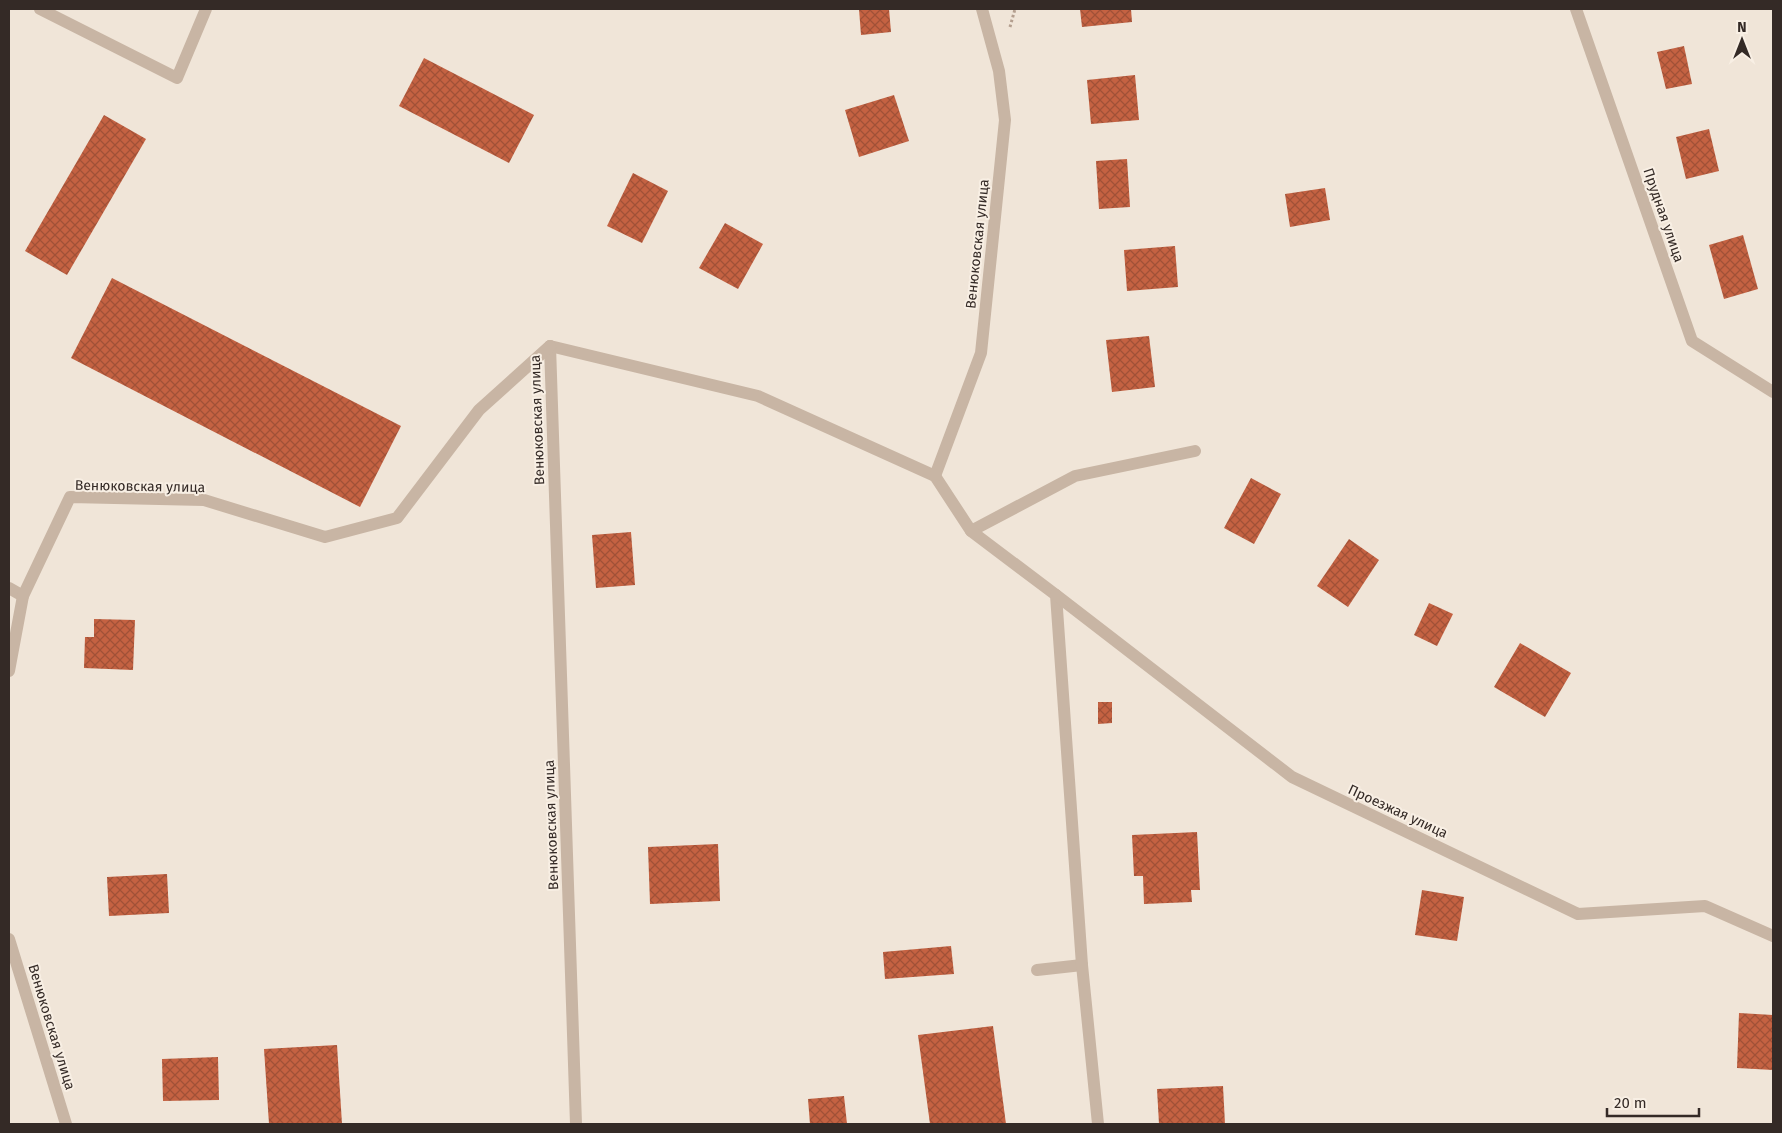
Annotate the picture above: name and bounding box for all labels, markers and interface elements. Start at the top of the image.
north arrow [1717,15,1767,65]
text: N [1737,19,1747,36]
street label: Прудная улица [1639,166,1688,265]
street label: Венюковская улица [962,178,993,310]
street label: Венюковская улица [527,355,548,485]
street label: Венюковская улица [75,477,205,496]
street label: Венюковская улица [541,760,562,890]
street label: Проезжая улица [1345,781,1450,842]
street label: Венюковская улица [24,962,79,1092]
scale bar [1607,1086,1700,1118]
text: 20 m [1614,1094,1647,1112]

